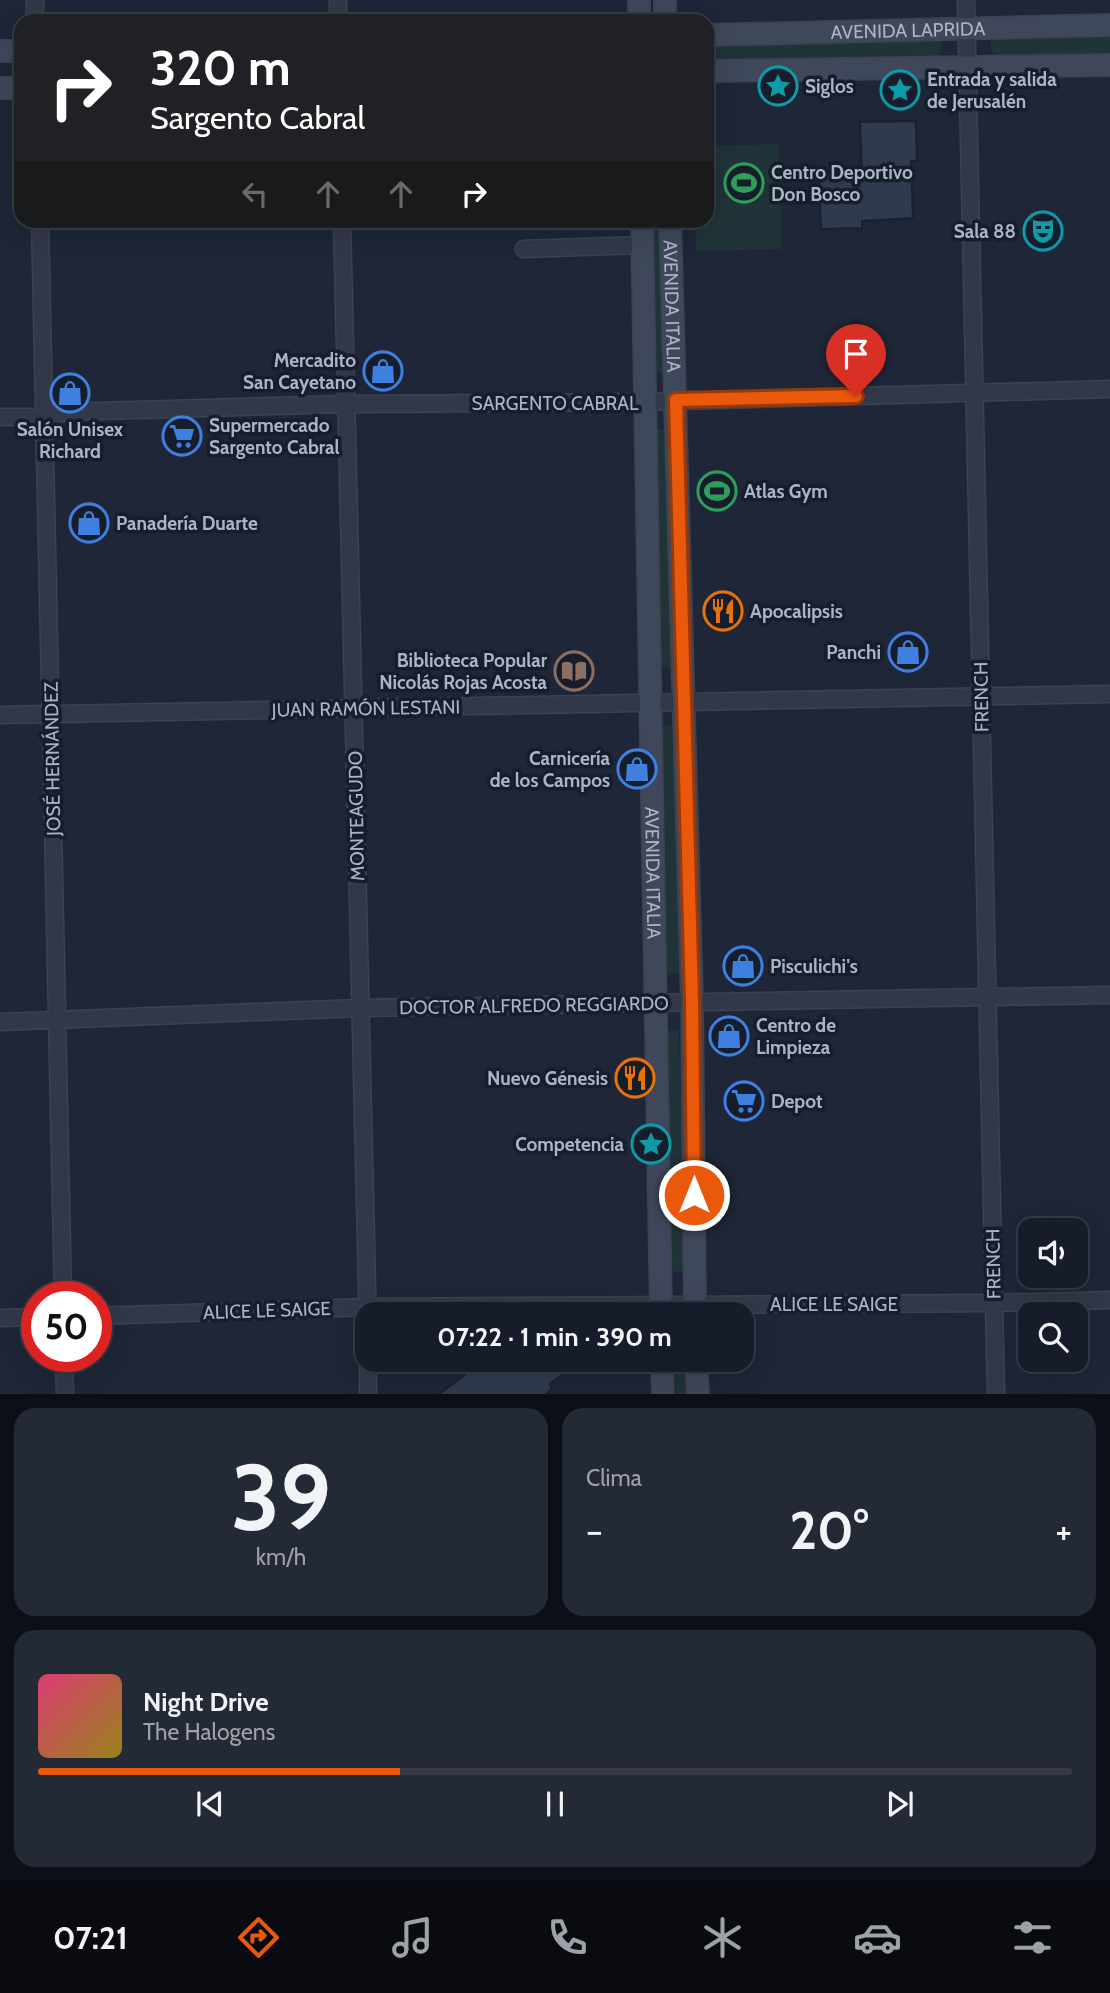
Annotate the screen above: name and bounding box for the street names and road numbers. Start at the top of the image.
street label: AVENIDA LAPRIDA [830,17,986,44]
street label: AVENIDA ITALIA [659,239,685,373]
street label: SARGENTO CABRAL [472,392,639,415]
street label: FRENCH [969,662,994,732]
street label: JOSÉ HERNÁNDEZ [39,681,65,837]
street label: JUAN RAMÓN LESTANI [271,694,460,722]
street label: MONTEAGUDO [344,751,369,881]
street label: AVENIDA ITALIA [640,806,665,940]
street label: DOCTOR ALFREDO REGGIARDO [399,992,669,1019]
street label: FRENCH [981,1229,1006,1299]
street label: ALICE LE SAIGE [770,1293,898,1316]
street label: ALICE LE SAIGE [203,1297,331,1324]

